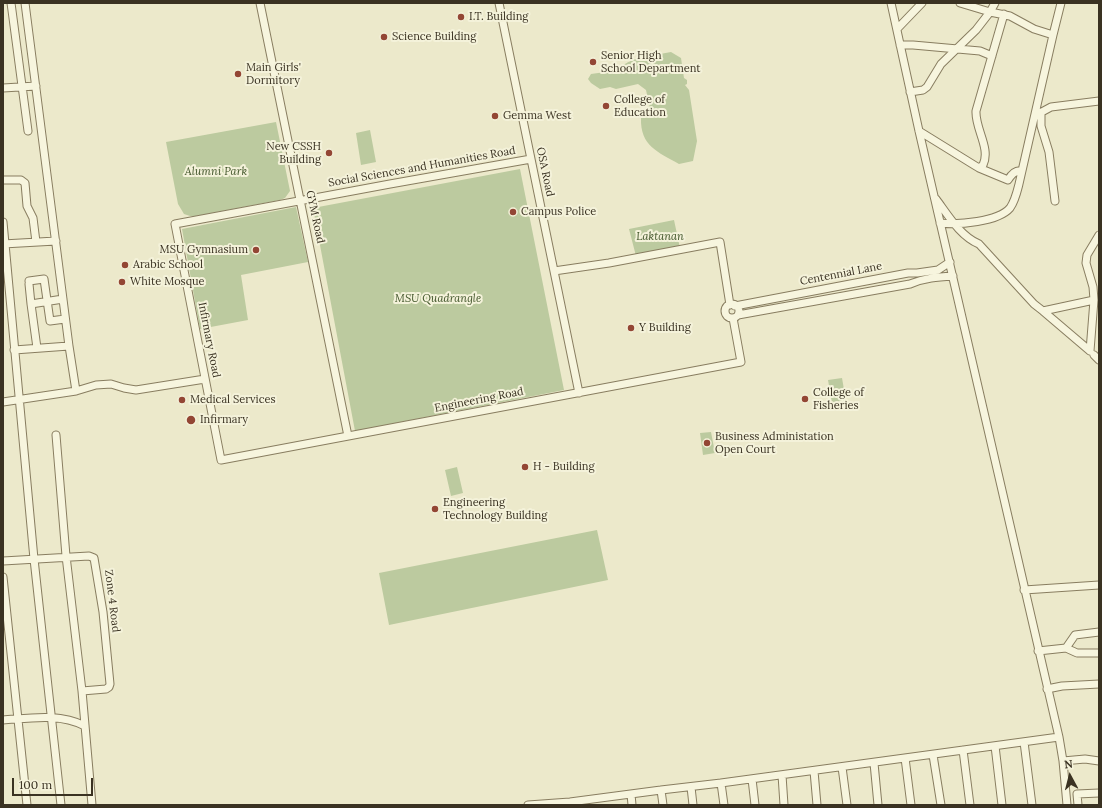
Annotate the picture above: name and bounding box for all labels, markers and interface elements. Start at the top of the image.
place label: I.T. Building [469,10,528,24]
marker: I.T. Building [456,12,466,22]
place label: Science Building [392,30,476,44]
marker: Science Building [379,32,389,42]
place label: Senior High School Department [601,49,701,75]
marker: Senior High School Department [588,57,598,67]
place label: Main Girls' Dormitory [246,61,301,87]
marker: Main Girls' Dormitory [233,69,243,79]
place label: College of Education [614,93,666,119]
marker: College of Education [601,101,611,111]
place label: Gemma West [503,109,571,123]
marker: Gemma West [490,111,500,121]
place label: New CSSH Building [266,140,321,166]
street label: Social Sciences and Humanities Road [327,144,517,190]
street label: OSA Road [533,146,557,198]
marker: New CSSH Building [324,148,334,158]
park label: Alumni Park [185,165,247,179]
street label: GYM Road [303,189,327,245]
place label: Campus Police [521,205,596,219]
marker: Campus Police [508,207,518,217]
park label: Laktanan [636,230,684,244]
place label: MSU Gymnasium [160,243,248,257]
marker: MSU Gymnasium [251,245,261,255]
place label: Arabic School [133,258,203,272]
marker: Arabic School [120,260,130,270]
street label: Centennial Lane [799,260,883,288]
place label: White Mosque [130,275,205,289]
marker: White Mosque [117,277,127,287]
park label: MSU Quadrangle [395,292,481,306]
street label: Infirmary Road [195,301,223,379]
place label: Y Building [639,321,691,335]
marker: Y Building [626,323,636,333]
street label: Engineering Road [433,385,525,415]
place label: College of Fisheries [813,386,864,412]
place label: Medical Services [190,393,276,407]
marker: College of Fisheries [800,394,810,404]
marker: Medical Services [177,395,187,405]
place label: Infirmary [200,413,248,427]
marker: Infirmary [185,414,197,426]
place label: Business Administation Open Court [715,430,834,456]
marker: Business Administation Open Court [702,438,712,448]
place label: H - Building [533,460,595,474]
marker: H - Building [520,462,530,472]
place label: Engineering Technology Building [443,496,547,522]
marker: Engineering Technology Building [430,504,440,514]
street label: Zone 4 Road [102,569,122,633]
north arrow [1050,756,1090,796]
text: N [1063,757,1074,772]
scale bar [14,770,95,796]
text: 100 m [19,777,52,792]

